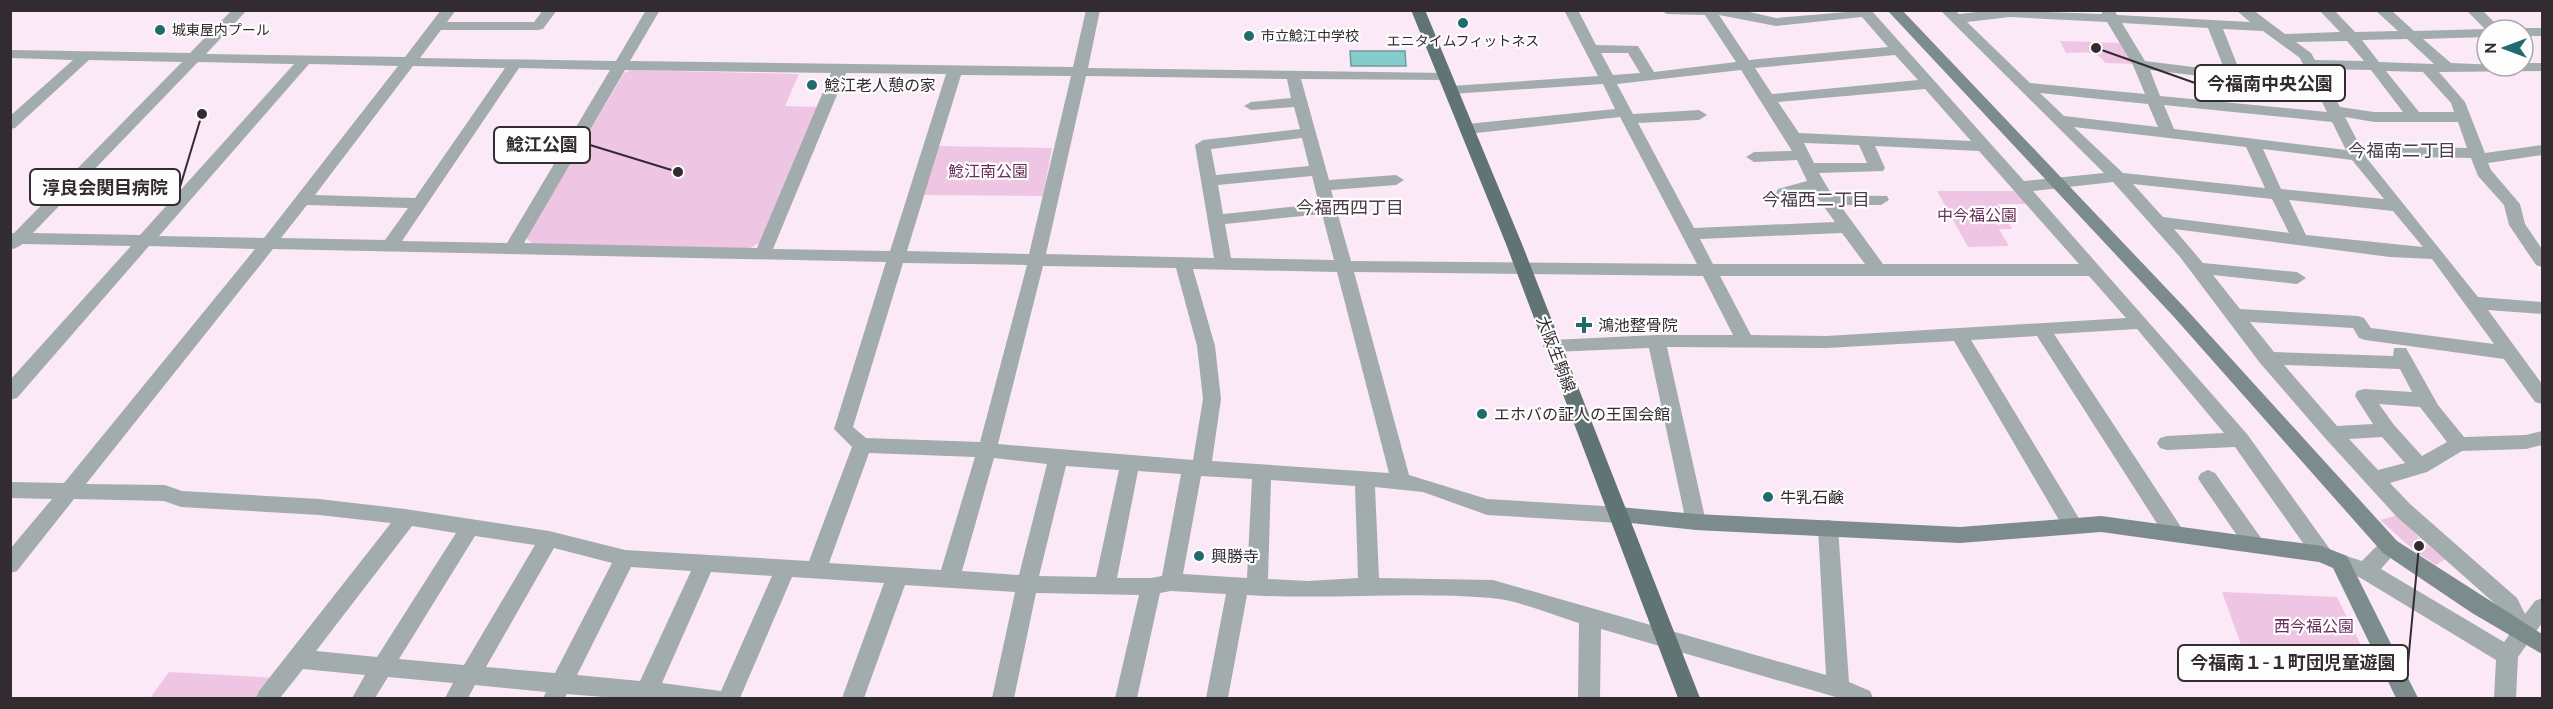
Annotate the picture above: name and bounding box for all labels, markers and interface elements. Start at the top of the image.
marker: エニタイムフィットネス [1456,16,1470,30]
north arrow [2475,18,2535,78]
place label: 城東屋内プール [172,21,270,39]
marker: 城東屋内プール [153,23,167,37]
place label: 市立鯰江中学校 [1261,27,1359,45]
marker: 市立鯰江中学校 [1242,29,1256,43]
place label: エニタイムフィットネス [1387,32,1539,50]
text: N [2481,42,2500,54]
callout: 今福南中央公園 [2195,65,2345,101]
text: 今福南中央公園 [2207,73,2333,95]
place label: 鯰江老人憩の家 [824,76,936,95]
marker: 鯰江老人憩の家 [805,78,819,92]
callout: 鯰江公園 [494,127,590,163]
text: 鯰江公園 [506,134,578,156]
district label: 今福南二丁目 [2348,140,2456,162]
park label: 鯰江南公園 [948,162,1028,181]
callout: 淳良会関目病院 [30,169,180,205]
text: 淳良会関目病院 [42,177,168,199]
district label: 今福西二丁目 [1762,189,1870,211]
district label: 今福西四丁目 [1296,197,1404,219]
park label: 中今福公園 [1937,206,2017,225]
street label: 大阪生駒線 [1533,313,1579,395]
marker: 鴻池整骨院 [1575,316,1593,334]
place label: 鴻池整骨院 [1598,316,1678,335]
place label: エホバの証人の王国会館 [1494,405,1670,424]
marker: エホバの証人の王国会館 [1475,407,1489,421]
place label: 牛乳石鹸 [1780,488,1844,507]
marker: 牛乳石鹸 [1761,490,1775,504]
place label: 興勝寺 [1211,547,1259,566]
marker: 興勝寺 [1192,549,1206,563]
park label: 西今福公園 [2274,617,2354,636]
callout: 今福南１-１町団児童遊園 [2178,645,2408,681]
text: 今福南１-１町団児童遊園 [2190,652,2396,674]

